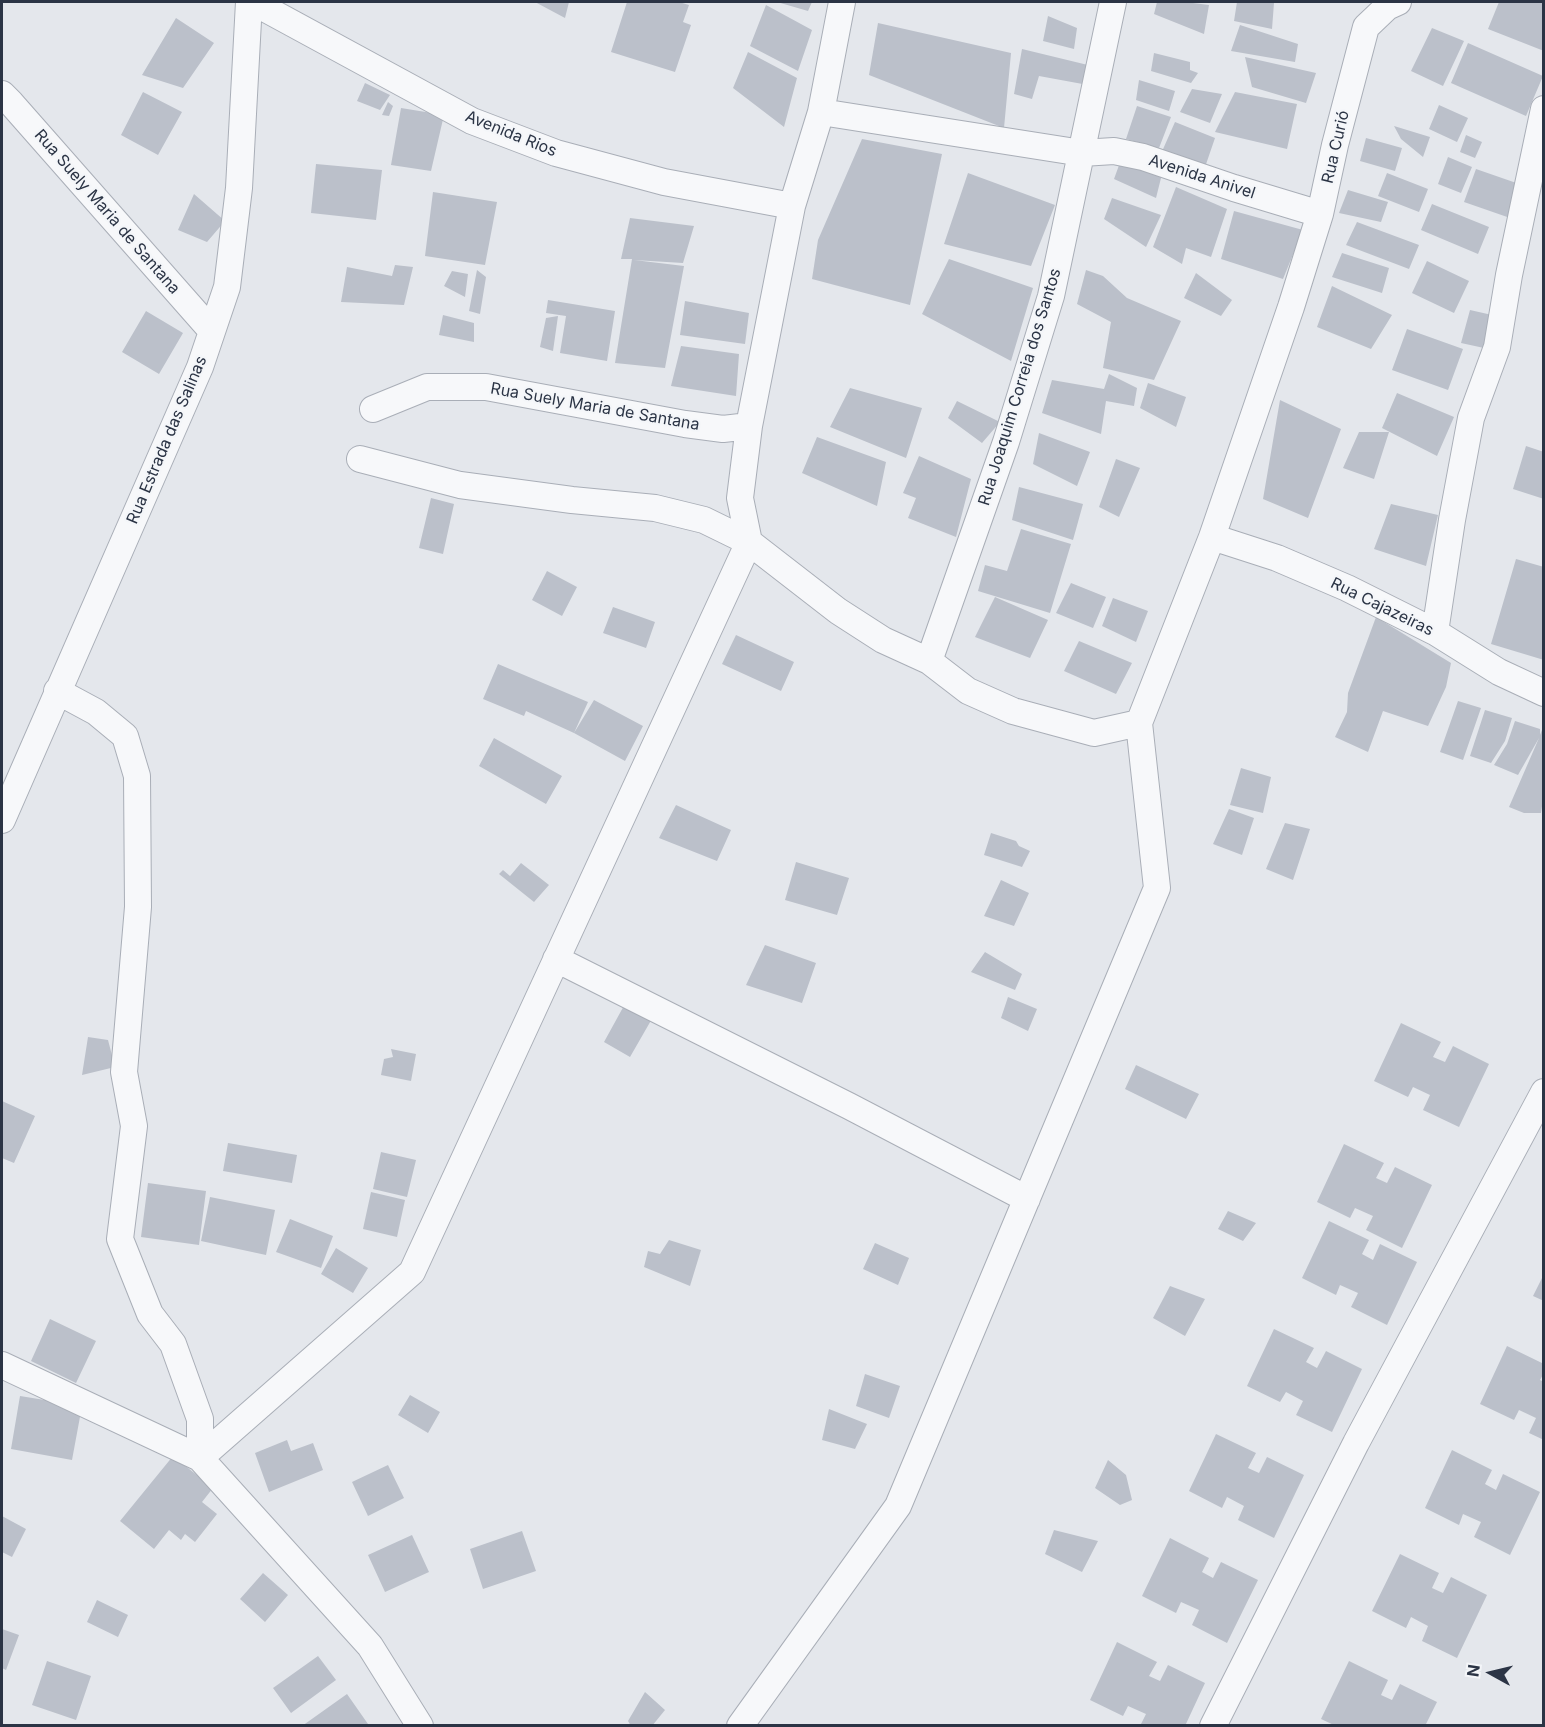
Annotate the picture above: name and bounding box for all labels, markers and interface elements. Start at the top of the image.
street label: Avenida Rios [463,107,559,161]
street label: Rua Curió [1318,109,1354,185]
street label: Rua Suely Maria de Santana [30,126,184,298]
street label: Avenida Anivel [1146,151,1258,203]
street label: Rua Joaquim Correia dos Santos [975,266,1065,508]
street label: Rua Estrada das Salinas [123,353,211,527]
street label: Rua Suely Maria de Santana [489,379,701,435]
street label: Rua Cajazeiras [1327,574,1437,640]
north arrow [1461,1643,1521,1703]
text: N [1462,1663,1484,1678]

